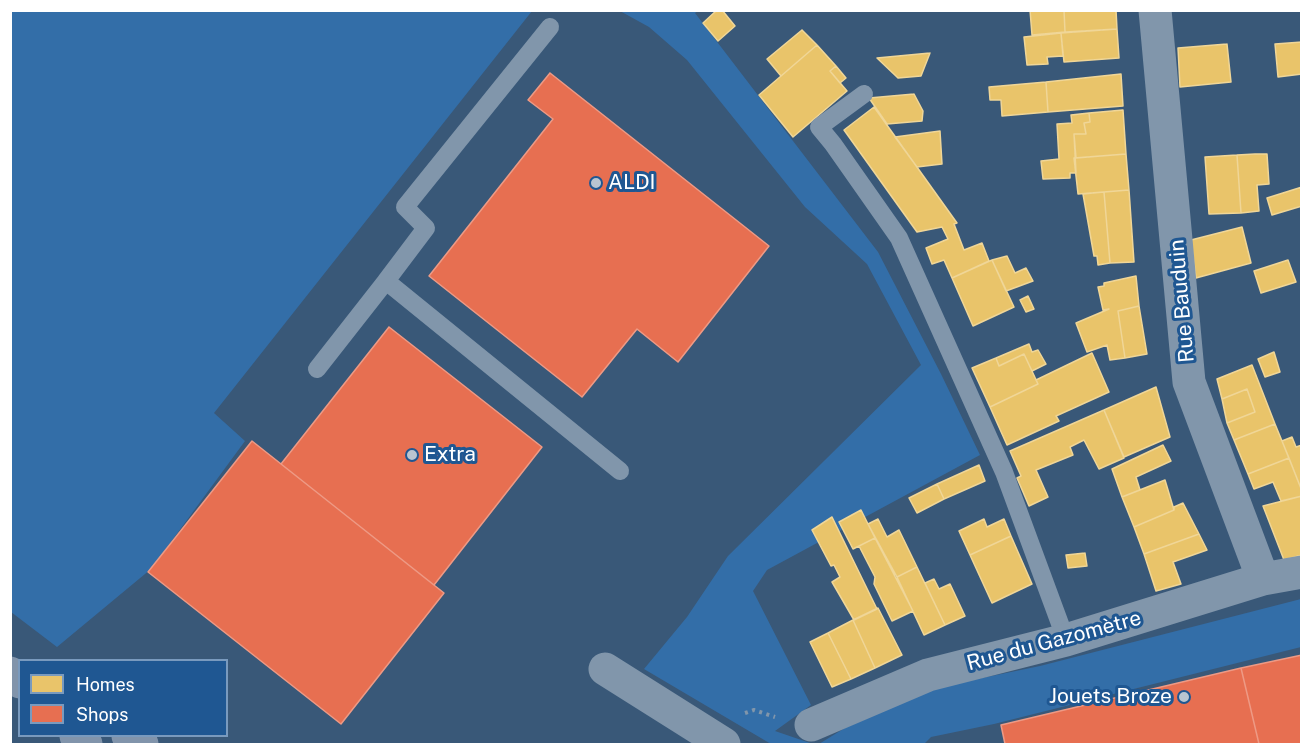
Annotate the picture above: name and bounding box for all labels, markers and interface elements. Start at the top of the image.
place label: ALDI [608,170,656,196]
marker: ALDI [589,176,603,190]
street label: Rue Bauduin [1164,238,1200,364]
place label: Extra [424,442,476,468]
marker: Extra [405,448,419,462]
street label: Rue du Gazomètre [964,606,1144,676]
legend [18,659,228,737]
text: Homes [76,674,135,695]
place label: Jouets Broze [1049,684,1172,710]
marker: Jouets Broze [1177,690,1191,704]
text: Shops [76,704,128,725]

